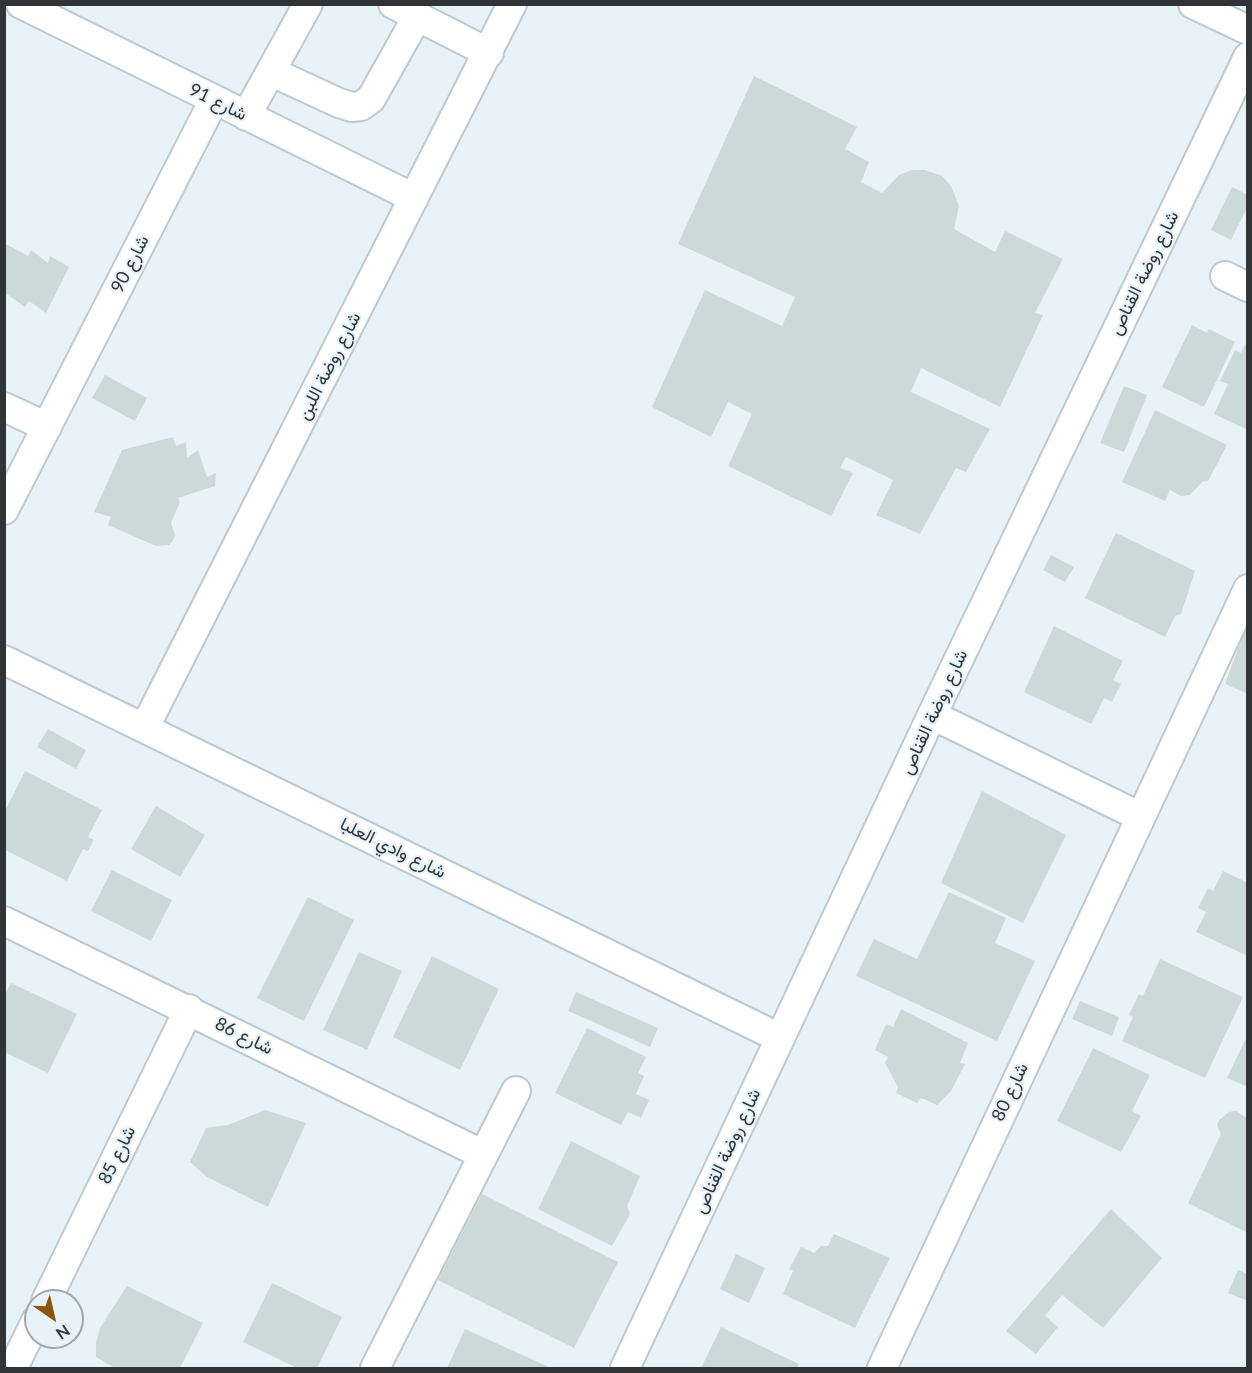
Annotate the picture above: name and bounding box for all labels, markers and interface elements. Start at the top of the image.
street label: شارع 91 [186,79,250,125]
street label: شارع روضة القناص [1105,207,1183,339]
street label: شارع 90 [106,232,154,296]
street label: شارع روضة اللبن [293,309,365,423]
street label: شارع روضة القناص [896,646,972,778]
street label: شارع وادي العلبا [336,813,450,883]
street label: شارع 86 [212,1013,276,1059]
street label: شارع 80 [987,1059,1033,1125]
street label: شارع روضة القناص [689,1085,765,1217]
street label: شارع 85 [94,1123,140,1187]
north arrow [24,1289,84,1349]
text: N [53,1321,74,1344]

